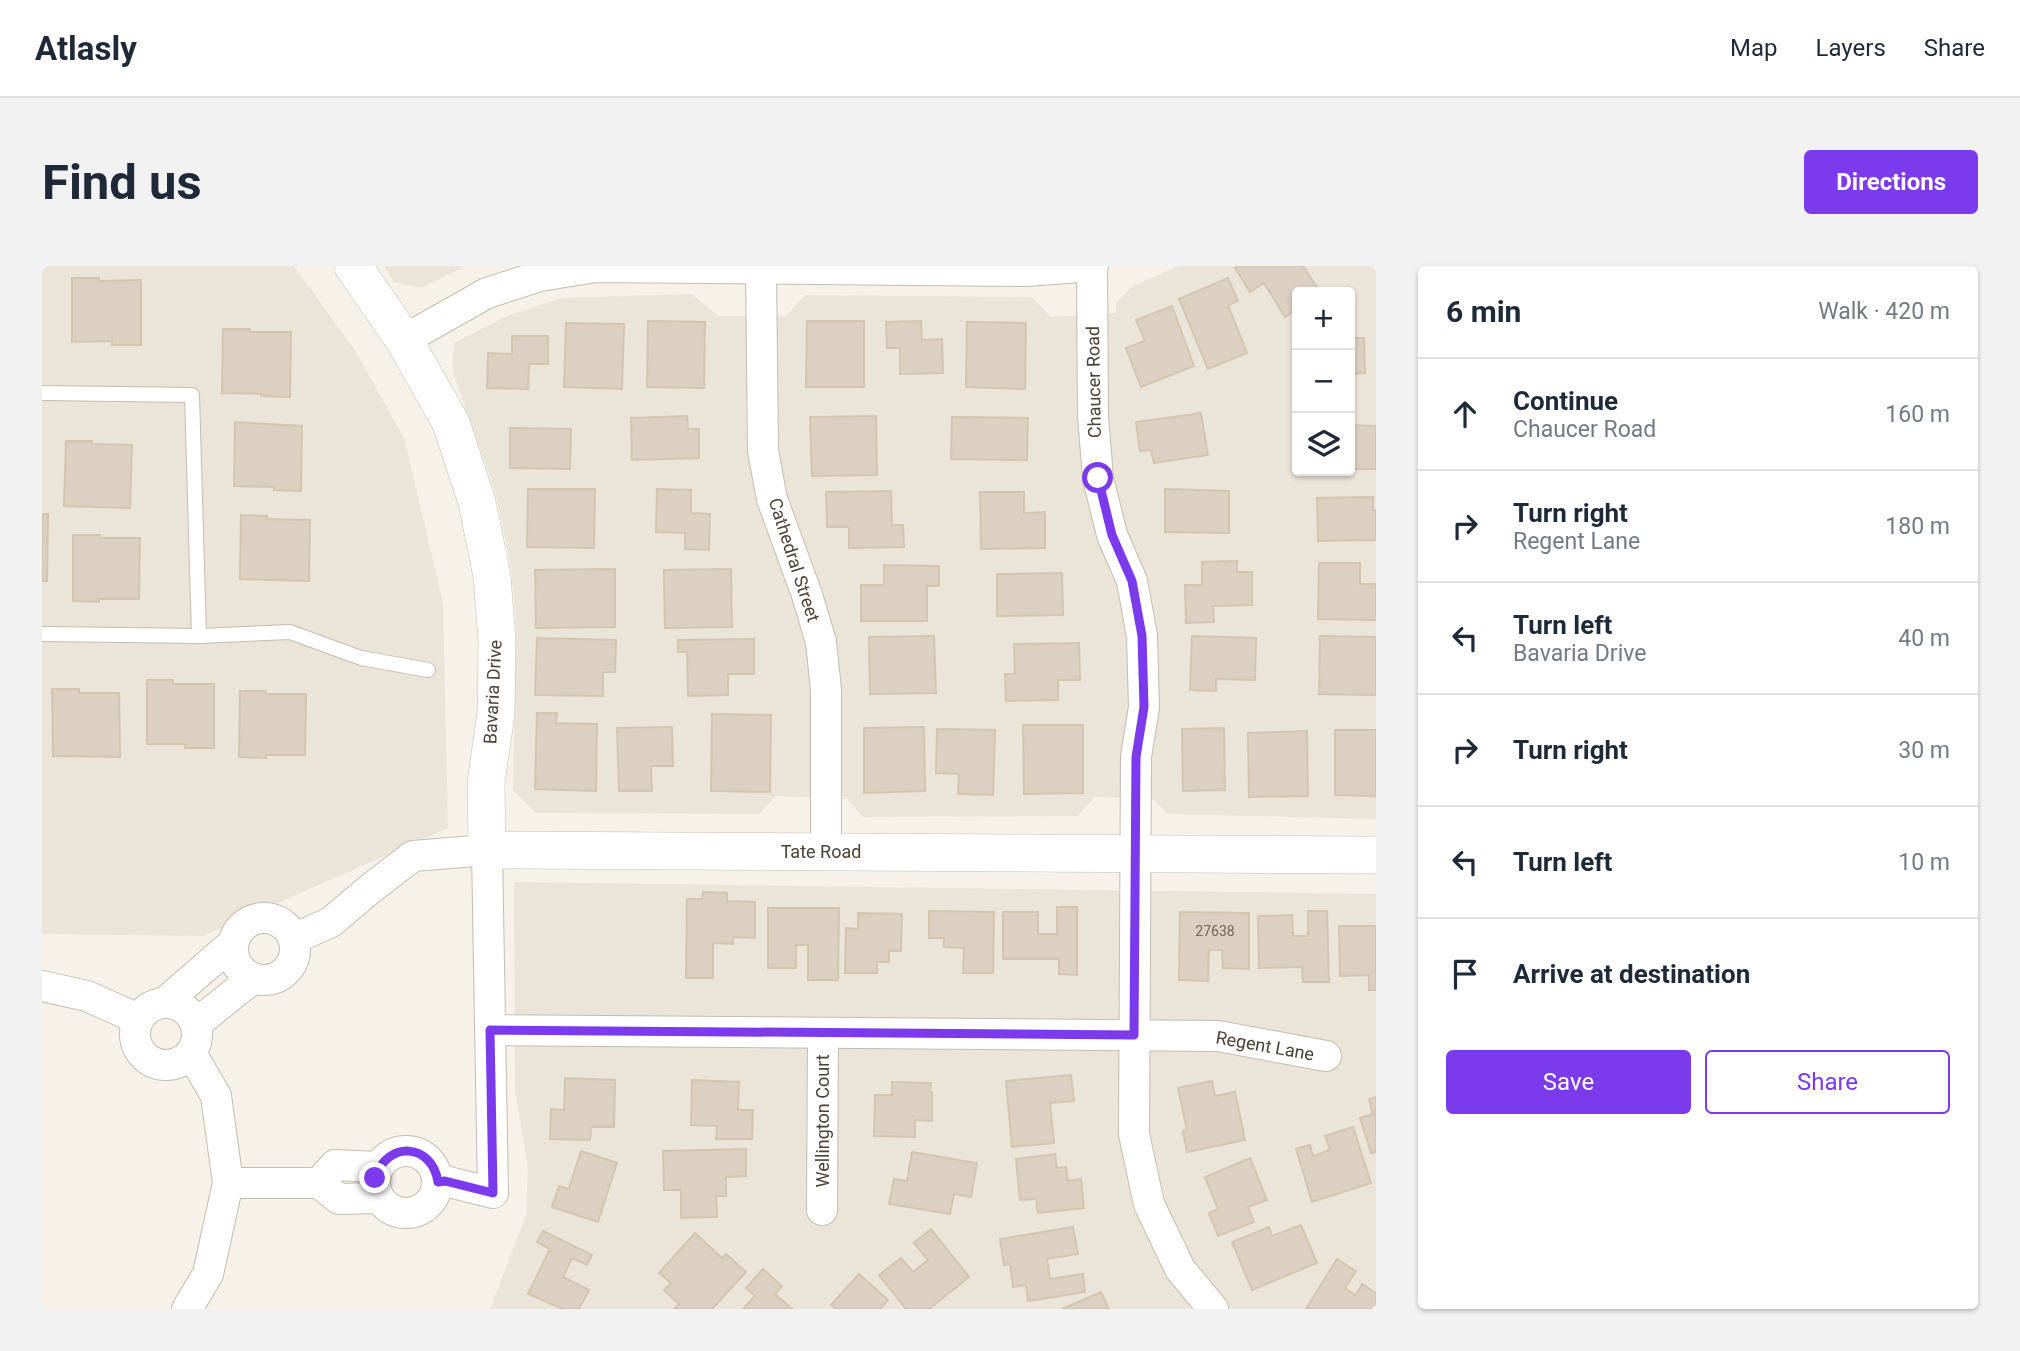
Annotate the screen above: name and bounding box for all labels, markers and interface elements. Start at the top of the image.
text: Atlasly [35,29,137,68]
text: Map [1730,34,1778,62]
text: Layers [1816,34,1886,62]
text: Share [1924,34,1985,62]
button: Directions [1804,150,1978,214]
text: Find us [42,154,202,211]
map controls [1292,287,1355,476]
button: + [1292,287,1355,350]
text: 6 min [1446,294,1521,329]
text: Walk · 420 m [1818,298,1950,325]
street label: Chaucer Road [1082,326,1105,438]
button: − [1292,350,1355,413]
text: Continue [1513,386,1618,416]
icon: ahead [1446,395,1484,433]
text: 160 m [1885,401,1950,428]
button: layers [1292,413,1355,476]
text: Chaucer Road [1513,416,1656,443]
route start [1082,462,1113,493]
street label: Cathedral Street [765,495,824,624]
text: Turn right [1513,498,1628,528]
icon: right [1446,507,1484,545]
text: 180 m [1885,513,1950,540]
text: Regent Lane [1513,528,1640,555]
text: Turn left [1513,610,1612,640]
icon: left [1446,619,1484,657]
text: 40 m [1898,625,1950,652]
street label: Bavaria Drive [479,639,506,745]
text: Bavaria Drive [1513,640,1646,667]
icon: right [1446,731,1484,769]
text: Turn right [1513,735,1628,765]
text: 30 m [1898,737,1950,764]
street label: Tate Road [781,841,861,862]
icon: left [1446,843,1484,881]
text: Turn left [1513,847,1612,877]
text: 10 m [1898,849,1950,876]
house number: 27638 [1195,923,1235,939]
icon: arrive [1446,955,1484,993]
text: Arrive at destination [1513,959,1750,989]
street label: Regent Lane [1214,1027,1316,1064]
button: Save [1446,1050,1691,1114]
button: Share [1705,1050,1950,1114]
street label: Wellington Court [812,1054,833,1188]
route end [359,1162,390,1193]

